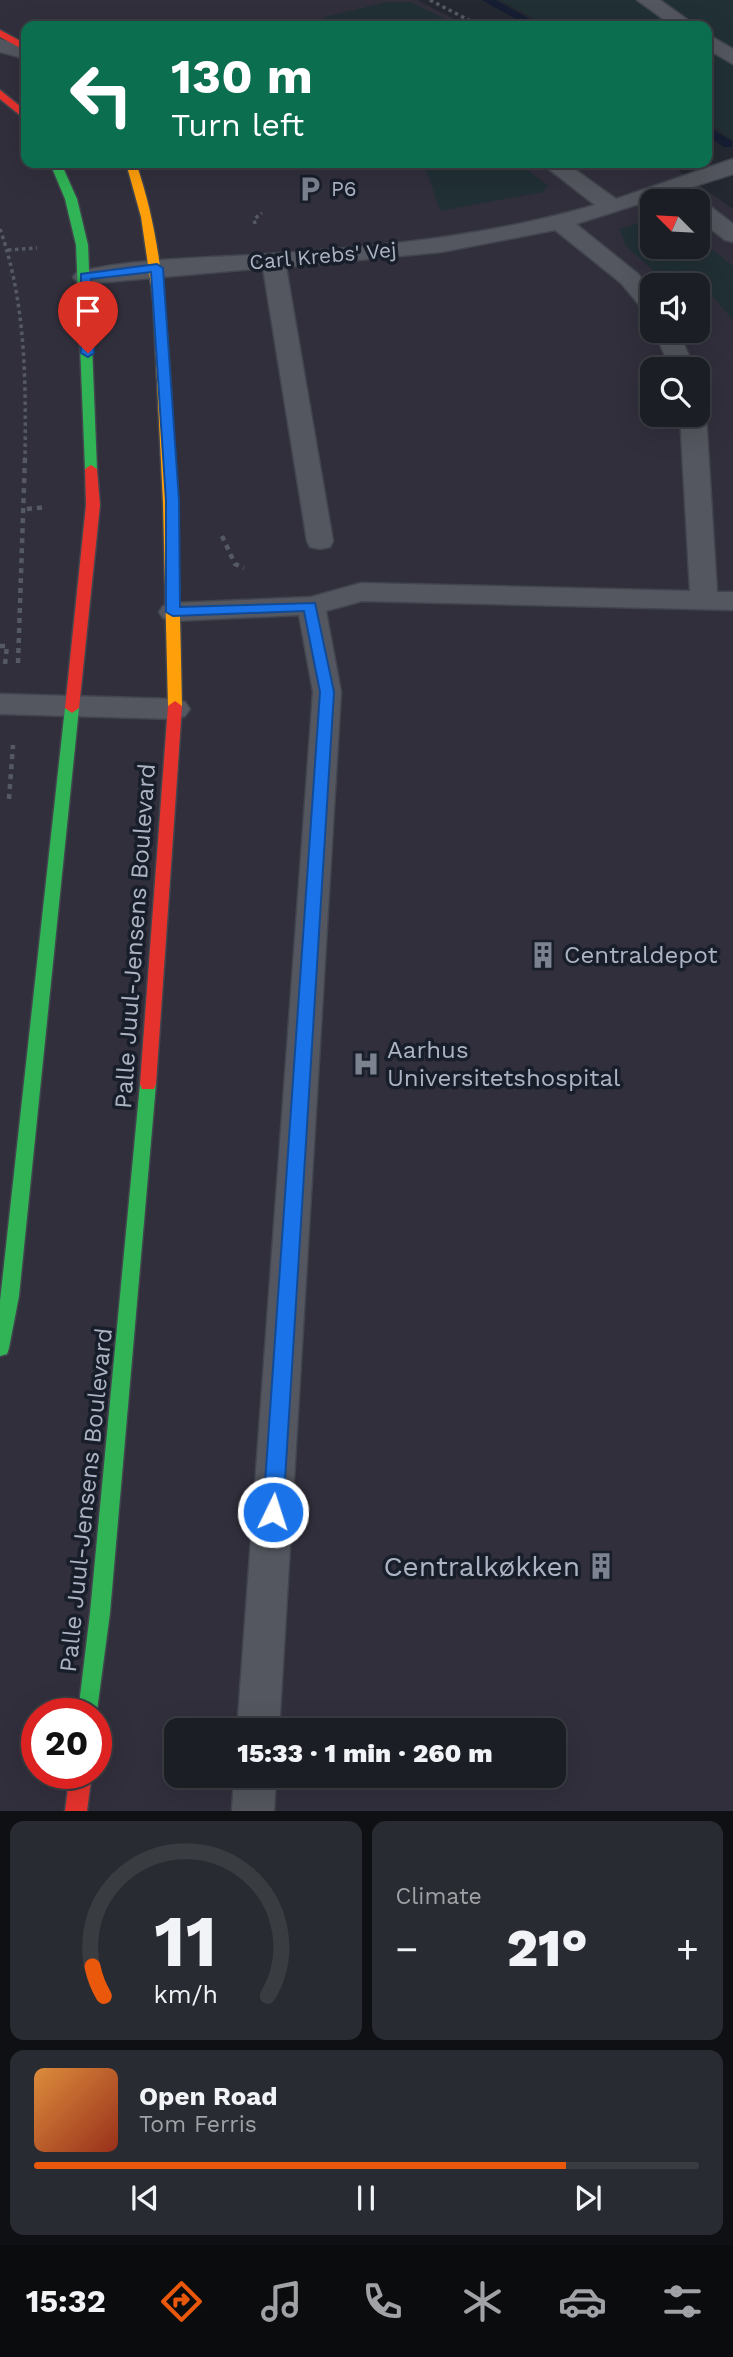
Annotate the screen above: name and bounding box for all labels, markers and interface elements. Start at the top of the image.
text: 130 m [171,47,313,105]
icon: left [56,49,147,140]
text: Turn left [171,106,304,144]
parking icon: P6 [295,174,325,204]
place label: P6 [331,176,357,201]
north arrow [640,189,710,259]
map controls [640,189,710,427]
street label: Carl Krebs' Vej [248,237,398,274]
button: sound [640,273,710,343]
pin [58,281,118,353]
icon: arrive [69,292,107,330]
button: search [640,357,710,427]
street label: Palle Juul-Jensens Boulevard [109,762,161,1110]
building icon: Centraldepot [528,940,558,970]
place label: Centraldepot [564,941,718,969]
place label: Aarhus Universitetshospital [387,1036,621,1092]
hospital icon: Aarhus Universitetshospital [351,1049,381,1079]
street label: Palle Juul-Jensens Boulevard [54,1326,118,1674]
position arrow [236,1475,310,1549]
place label: Centralkøkken [383,1550,580,1583]
building icon: Centralkøkken [586,1551,616,1581]
speed limit sign: 20 [21,1698,112,1789]
text: 15:33 · 1 min · 260 m [237,1738,493,1768]
text: Climate [396,1883,482,1910]
text: 11 [154,1899,217,1985]
text: 21° [507,1918,588,1979]
text: − [396,1927,418,1971]
text: + [676,1927,699,1971]
text: km/h [154,1980,218,2009]
text: Open Road [139,2081,277,2111]
text: Tom Ferris [139,2111,257,2138]
icon: previous [126,2179,164,2217]
icon: pause [347,2179,385,2217]
icon: next [569,2179,607,2217]
icon: directions [157,2277,206,2326]
icon: music [257,2277,306,2326]
icon: phone [358,2277,407,2326]
icon: climate [458,2277,507,2326]
icon: car [558,2277,607,2326]
icon: filters [658,2277,707,2326]
text: 15:32 [26,2282,106,2320]

